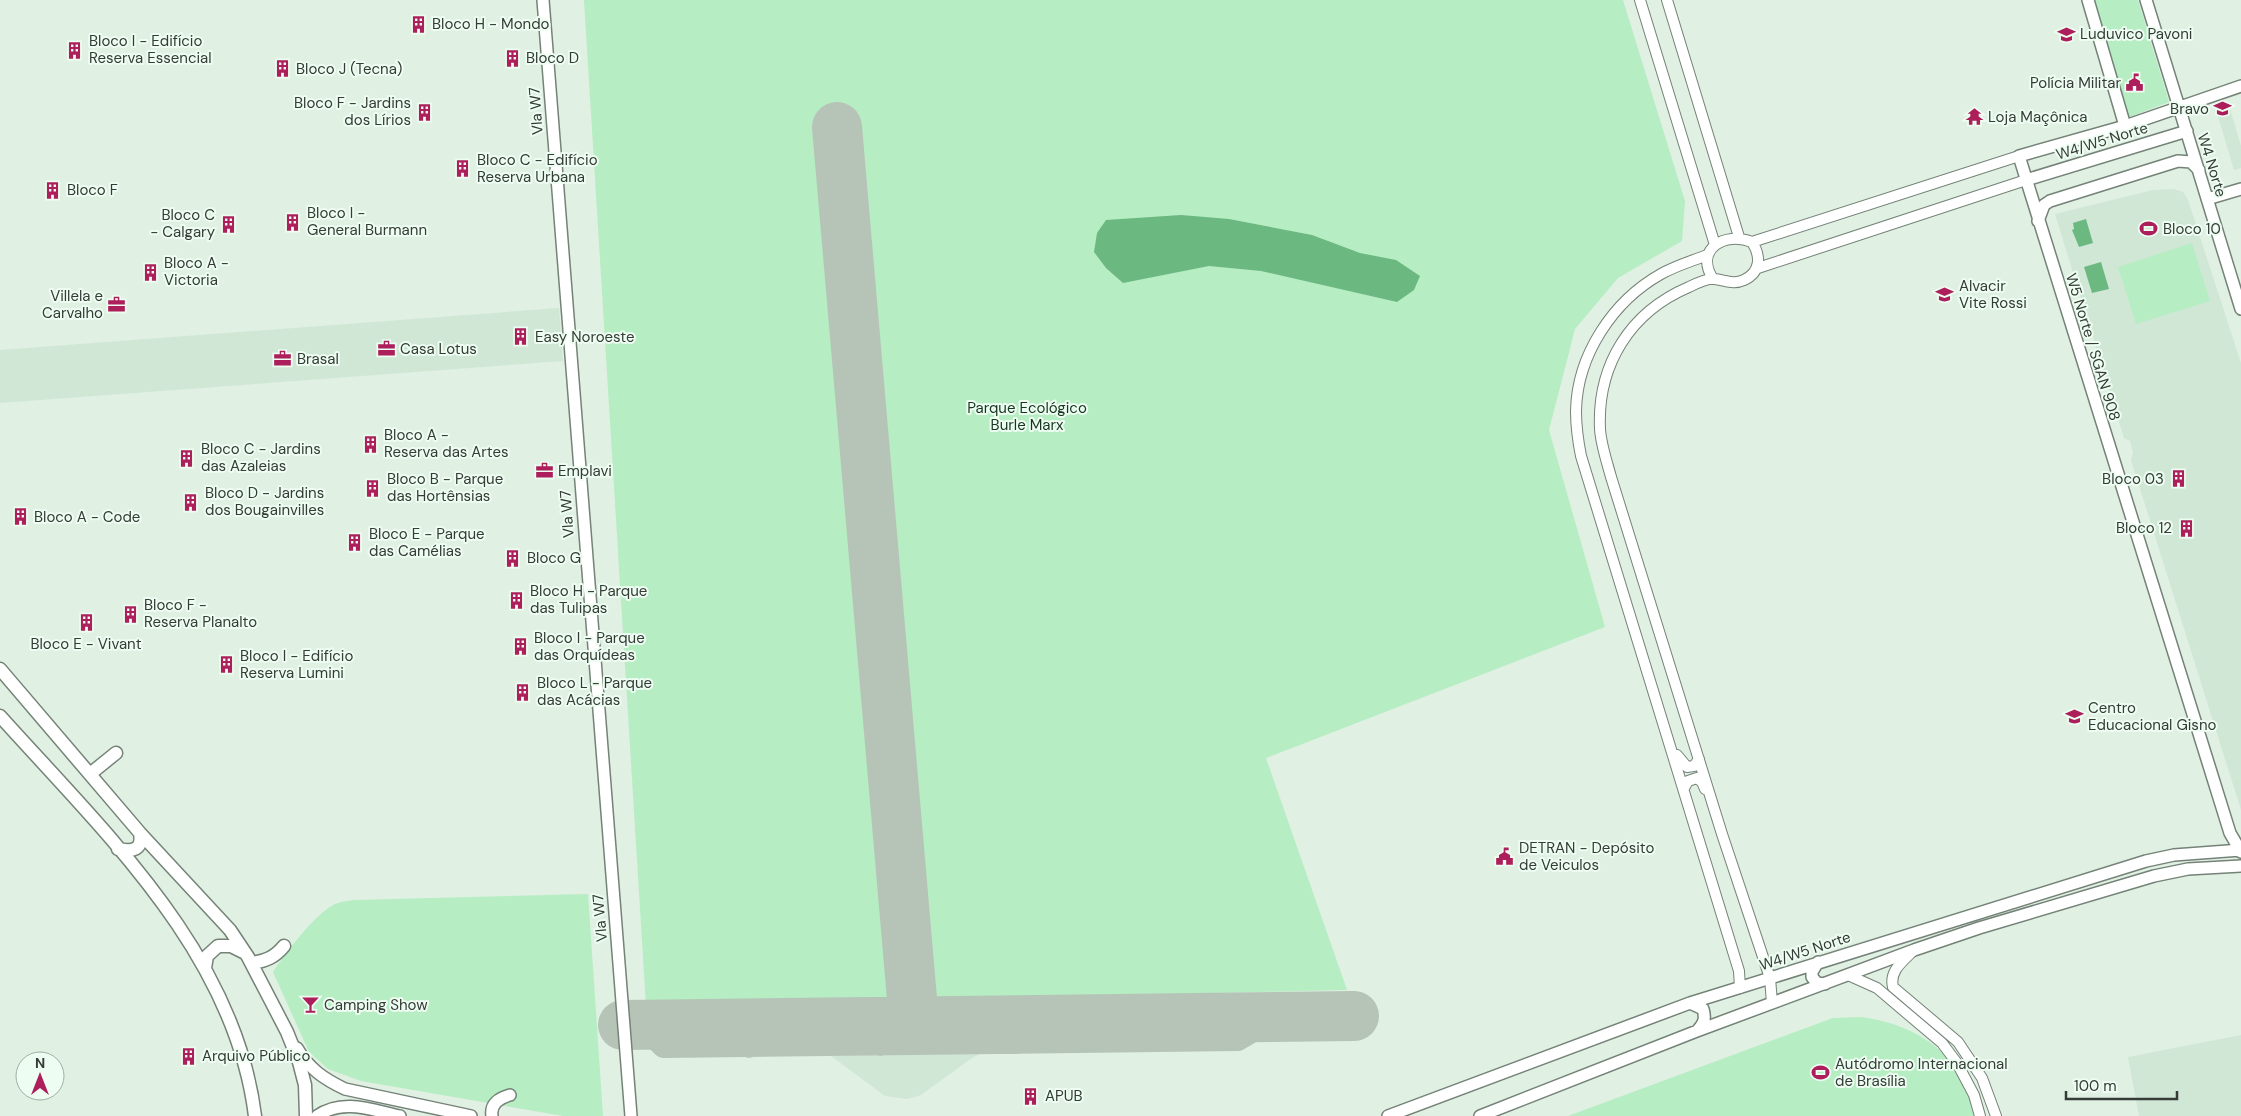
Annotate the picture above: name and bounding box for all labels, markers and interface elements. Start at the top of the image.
building icon: Bloco H - Mondo [408,14,428,34]
place label: Bloco H - Mondo [432,14,550,34]
school or university icon: Luduvico Pavoni [2056,24,2076,44]
place label: Luduvico Pavoni [2080,24,2192,44]
place label: Bloco I - Edifício Reserva Essencial [89,31,212,68]
building icon: Bloco I - Edifício Reserva Essencial [65,40,85,60]
building icon: Bloco D [502,48,522,68]
place label: Bloco D [526,48,579,68]
building icon: Bloco J (Tecna) [272,59,292,79]
place label: Bloco J (Tecna) [296,59,402,79]
place label: Polícia Militar [2030,73,2121,93]
public building icon: Polícia Militar [2125,73,2145,93]
street label: Vla W7 [524,86,548,136]
place label: Bloco F - Jardins dos Lírios [294,93,411,130]
place label: Bravo [2170,99,2209,119]
school or university icon: Bravo [2213,99,2233,119]
building icon: Bloco F - Jardins dos Lírios [415,102,435,122]
temple icon: Loja Maçônica [1964,107,1984,127]
place label: Loja Maçônica [1988,107,2087,127]
street label: W4/W5 Norte [2054,118,2150,164]
street label: W4 Norte [2193,131,2231,199]
place label: Bloco C - Edifício Reserva Urbana [477,150,598,187]
building icon: Bloco C - Edifício Reserva Urbana [453,159,473,179]
building icon: Bloco F [43,180,63,200]
place label: Bloco F [67,180,118,200]
place label: Bloco I - General Burmann [307,203,427,240]
place label: Bloco C - Calgary [150,205,216,242]
building icon: Bloco I - General Burmann [283,212,303,232]
building icon: Bloco C - Calgary [219,214,239,234]
sports icon: Bloco 10 [2139,219,2159,239]
place label: Bloco 10 [2163,219,2221,239]
place label: Bloco A - Victoria [164,253,229,290]
building icon: Bloco A - Victoria [140,262,160,282]
street label: W5 Norte / SGAN 908 [2061,271,2125,423]
place label: Alvacir Vite Rossi [1959,276,2027,313]
school or university icon: Alvacir Vite Rossi [1935,285,1955,305]
place label: Villela e Carvalho [42,286,103,323]
office icon: Villela e Carvalho [107,295,127,315]
building icon: Easy Noroeste [511,327,531,347]
place label: Easy Noroeste [535,327,635,347]
office icon: Casa Lotus [376,339,396,359]
place label: Casa Lotus [400,339,477,359]
office icon: Brasal [273,349,293,369]
place label: Brasal [297,349,339,369]
park label: Parque Ecológico Burle Marx [967,398,1087,435]
place label: Bloco A - Reserva das Artes [384,425,509,462]
building icon: Bloco A - Reserva das Artes [360,434,380,454]
place label: Bloco C - Jardins das Azaleias [201,439,321,476]
building icon: Bloco C - Jardins das Azaleias [177,448,197,468]
office icon: Emplavi [534,461,554,481]
place label: Emplavi [558,461,612,481]
place label: Bloco B - Parque das Hortênsias [387,469,503,506]
place label: Bloco 03 [2102,469,2164,489]
building icon: Bloco 03 [2168,469,2188,489]
building icon: Bloco B - Parque das Hortênsias [363,478,383,498]
place label: Bloco D - Jardins dos Bougainvilles [205,483,324,520]
street label: Vla W7 [555,489,579,539]
building icon: Bloco D - Jardins dos Bougainvilles [181,492,201,512]
building icon: Bloco A - Code [10,507,30,527]
place label: Bloco A - Code [34,507,140,527]
place label: Bloco 12 [2116,518,2172,538]
building icon: Bloco 12 [2176,518,2196,538]
place label: Bloco E - Parque das Camélias [369,524,485,561]
building icon: Bloco E - Parque das Camélias [345,533,365,553]
building icon: Bloco G [503,548,523,568]
place label: Bloco G [527,548,581,568]
place label: Bloco H - Parque das Tulipas [530,581,647,618]
building icon: Bloco H - Parque das Tulipas [506,590,526,610]
place label: Bloco F - Reserva Planalto [144,595,257,632]
building icon: Bloco F - Reserva Planalto [120,604,140,624]
building icon: Bloco E - Vivant [76,613,96,633]
place label: Bloco I - Parque das Orquídeas [534,628,645,665]
place label: Bloco E - Vivant [30,634,142,654]
building icon: Bloco I - Parque das Orquídeas [510,637,530,657]
place label: Bloco I - Edifício Reserva Lumini [240,646,353,683]
building icon: Bloco I - Edifício Reserva Lumini [216,655,236,675]
place label: Bloco L - Parque das Acácias [537,673,652,710]
building icon: Bloco L - Parque das Acácias [513,682,533,702]
place label: Centro Educacional Gisno [2088,698,2217,735]
school or university icon: Centro Educacional Gisno [2064,707,2084,727]
place label: DETRAN - Depósito de Veiculos [1519,838,1654,875]
public building icon: DETRAN - Depósito de Veiculos [1495,847,1515,867]
street label: Vla W7 [588,893,612,943]
street label: W4/W5 Norte [1757,927,1853,975]
bar icon: Camping Show [300,995,320,1015]
place label: Camping Show [324,995,428,1015]
building icon: Arquivo Público [178,1046,198,1066]
place label: Arquivo Público [202,1046,310,1066]
north arrow [15,1051,65,1101]
text: N [35,1054,45,1072]
place label: Autódromo Internacional de Brasília [1835,1054,2008,1091]
sports icon: Autódromo Internacional de Brasília [1811,1063,1831,1083]
scale bar [2066,1068,2177,1100]
text: 100 m [2074,1076,2117,1096]
building icon: APUB [1021,1086,1041,1106]
place label: APUB [1045,1086,1083,1106]

